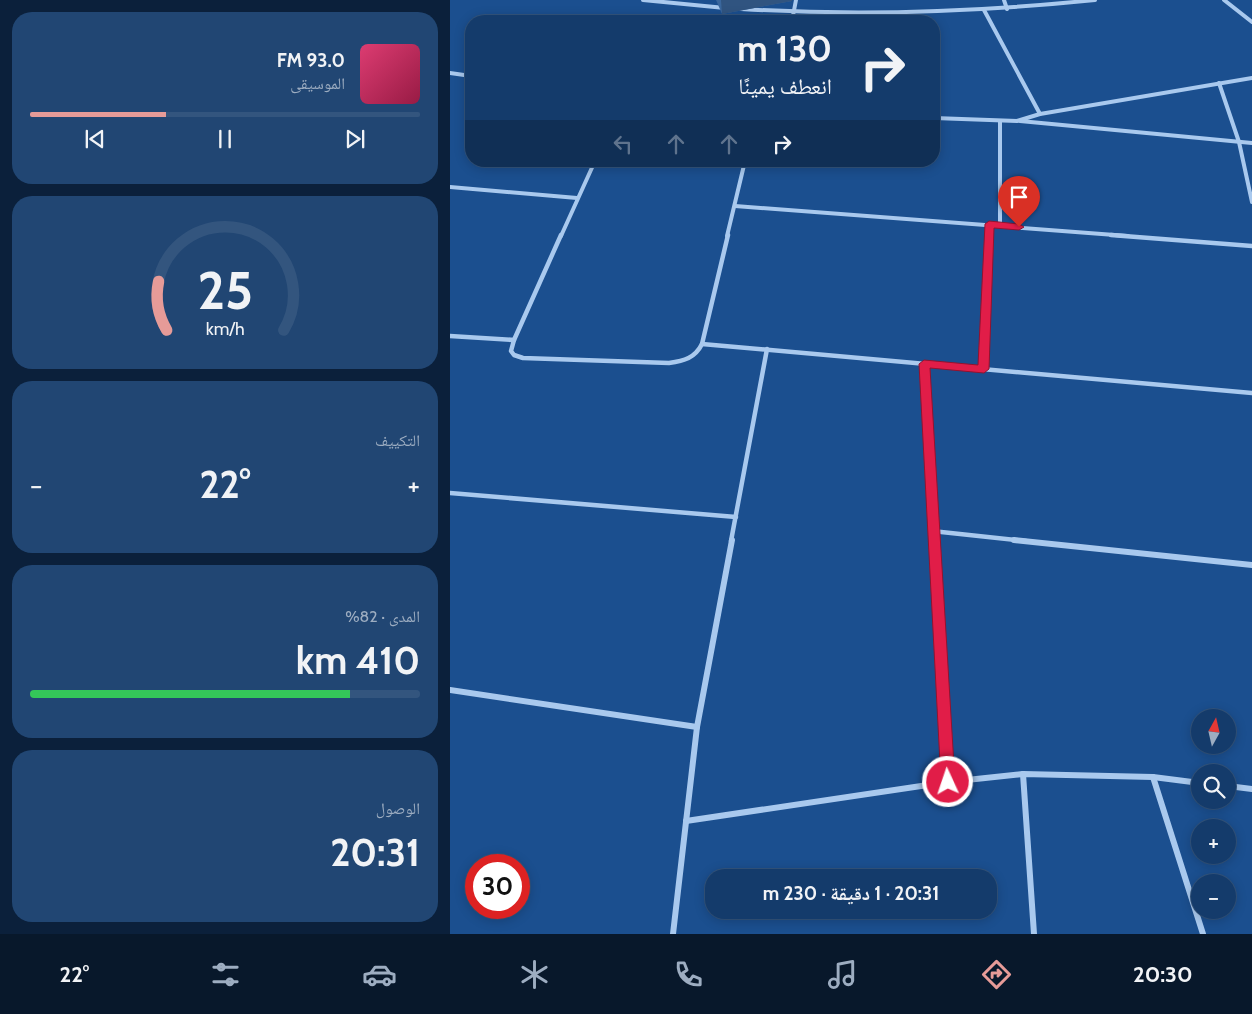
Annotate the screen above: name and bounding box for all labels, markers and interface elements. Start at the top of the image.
text: 130 m [737,27,832,70]
icon: right [850,35,915,100]
text: 93.0 FM [277,49,345,72]
text: انعطف يمينًا [738,73,832,100]
text: الموسيقى [290,74,345,93]
icon: previous [81,125,109,153]
icon: pause [211,125,239,153]
icon: next [341,125,369,153]
icon: left [609,130,637,158]
icon: ahead [662,130,690,158]
icon: ahead [715,130,743,158]
icon: right [768,130,796,158]
pin [998,176,1040,227]
icon: arrive [1005,183,1033,211]
text: 25 [197,259,253,322]
text: km/h [205,318,245,339]
text: التكييف [375,431,420,450]
text: 22° [199,461,251,508]
text: − [30,468,42,502]
text: + [408,468,420,502]
text: المدى · 82% [345,607,420,626]
text: 410 km [296,637,420,684]
north arrow [1191,709,1236,754]
map controls [1191,709,1236,919]
position arrow [921,755,973,807]
button: search [1191,764,1236,809]
text: الوصول [376,799,420,818]
button: + [1191,819,1236,864]
text: 20:31 [330,829,420,876]
speed limit sign: 30 [465,854,530,919]
button: − [1191,874,1236,919]
text: 20:31 · 1 دقيقة · 230 m [763,882,939,905]
icon: filters [208,957,243,992]
icon: car [362,957,397,992]
icon: climate [517,957,552,992]
icon: phone [671,957,706,992]
icon: music [825,957,860,992]
icon: directions [979,957,1014,992]
text: 22° [60,961,89,988]
text: 20:30 [1133,961,1192,988]

